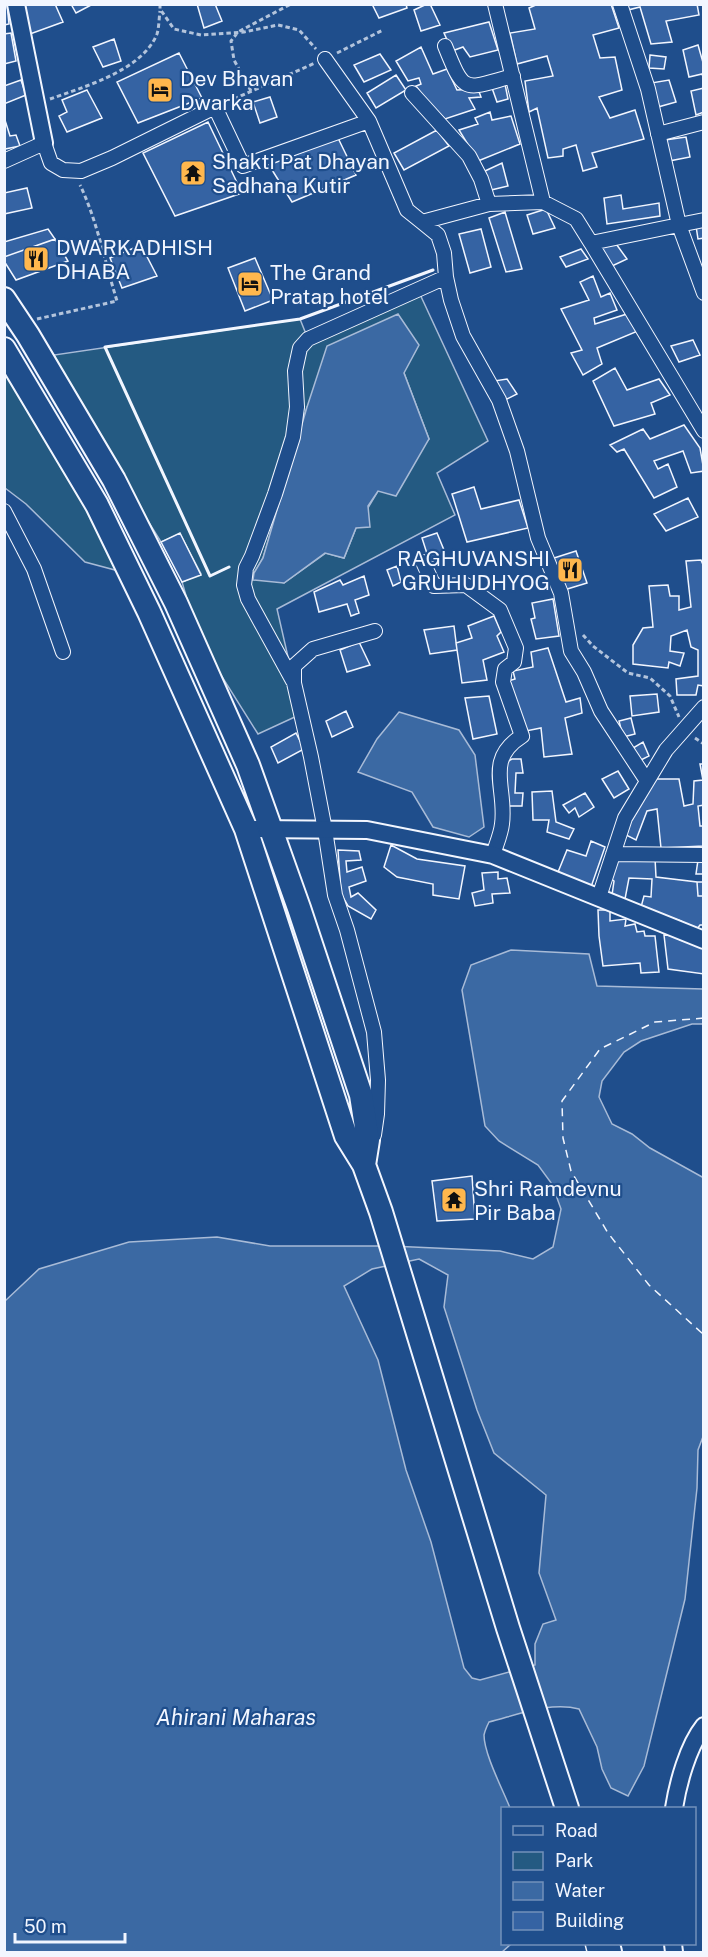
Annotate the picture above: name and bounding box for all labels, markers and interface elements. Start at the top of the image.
place label: Dev Bhavan Dwarka [180,66,293,115]
hotel icon: Dev Bhavan Dwarka [145,75,175,105]
place label: Shakti Pat Dhayan Sadhana Kutir [212,149,390,198]
temple icon: Shakti Pat Dhayan Sadhana Kutir [178,158,208,188]
place label: DWARKADHISH DHABA [56,235,213,284]
restaurant icon: DWARKADHISH DHABA [21,244,51,274]
place label: The Grand Pratap hotel [270,260,389,309]
hotel icon: The Grand Pratap hotel [235,269,265,299]
place label: RAGHUVANSHI GRUHUDHYOG [397,546,550,595]
restaurant icon: RAGHUVANSHI GRUHUDHYOG [555,555,585,585]
place label: Shri Ramdevnu Pir Baba [474,1176,622,1225]
temple icon: Shri Ramdevnu Pir Baba [439,1185,469,1215]
water label: Ahirani Maharas [156,1704,316,1730]
legend [501,1807,696,1945]
text: Road [555,1820,598,1841]
text: Park [555,1850,593,1871]
text: Water [555,1880,605,1901]
scale bar [15,1906,124,1944]
text: Building [555,1910,624,1931]
text: 50 m [24,1916,67,1937]

